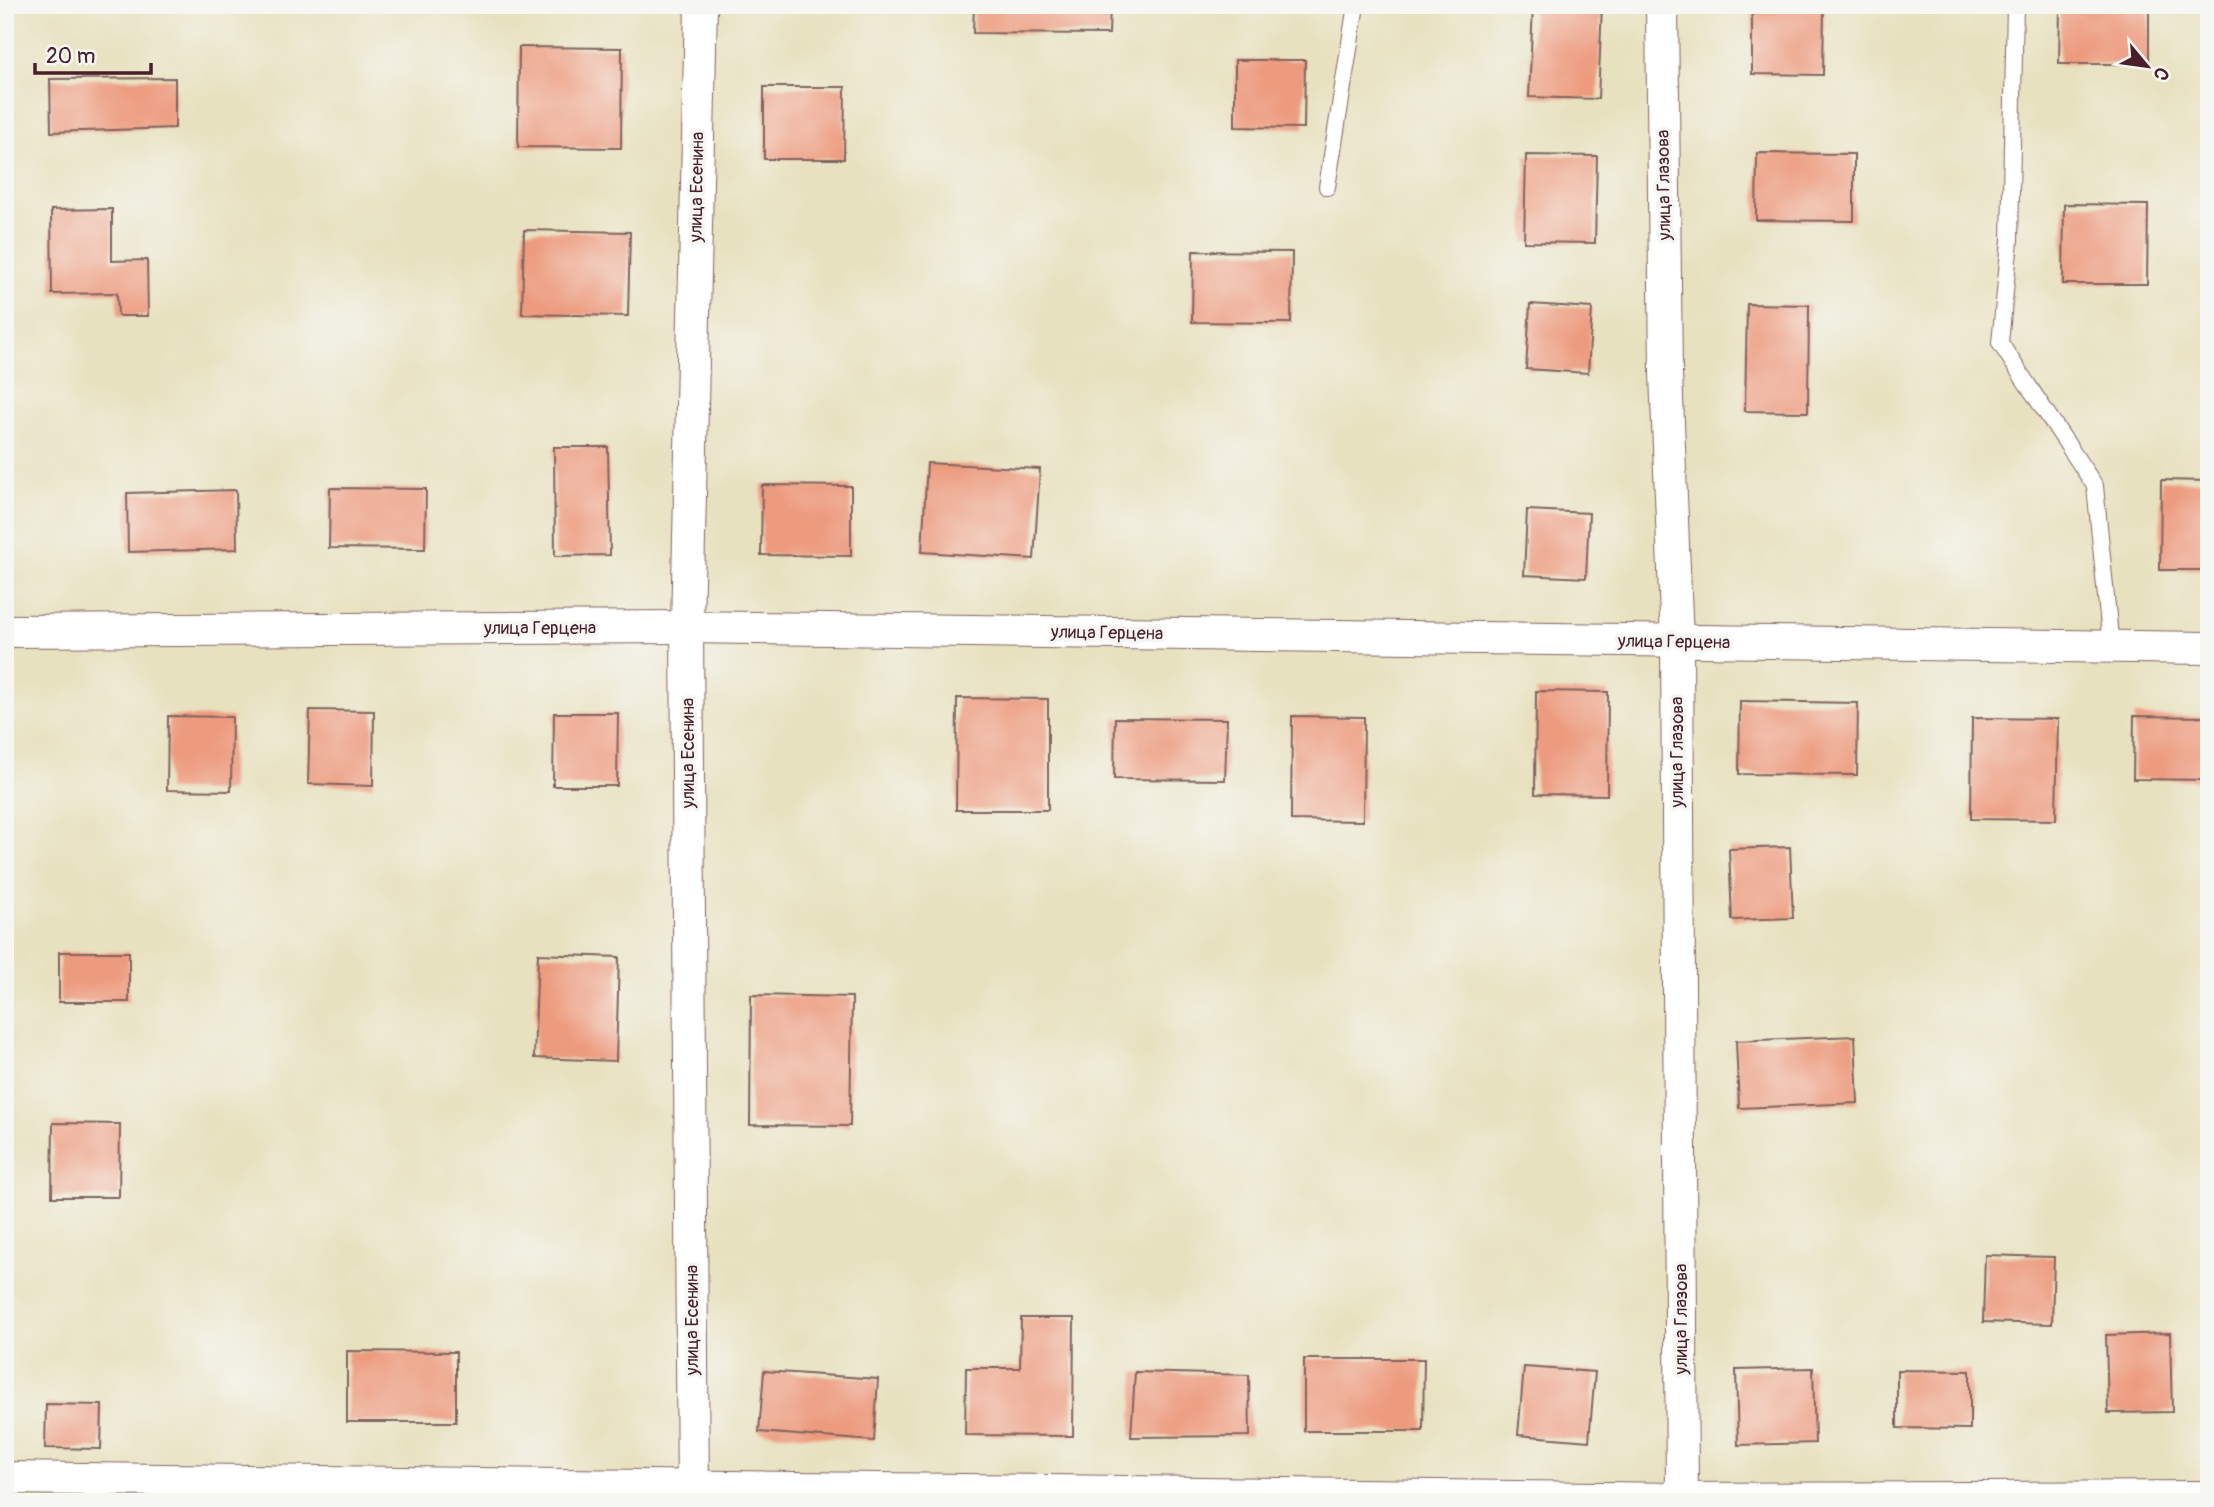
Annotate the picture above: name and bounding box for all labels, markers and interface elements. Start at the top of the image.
scale bar [35,32,150,76]
north arrow [2112,32,2182,102]
text: 20 m [46,43,95,70]
text: С [2148,63,2174,85]
street label: улица Глазова [1652,129,1676,242]
street label: улица Есенина [685,132,709,243]
street label: улица Герцена [483,617,596,640]
street label: улица Герцена [1050,621,1163,645]
street label: улица Герцена [1617,630,1730,654]
street label: улица Глазова [1666,697,1689,808]
street label: улица Есенина [677,698,700,809]
street label: улица Глазова [1670,1264,1693,1375]
street label: улица Есенина [681,1265,704,1376]

